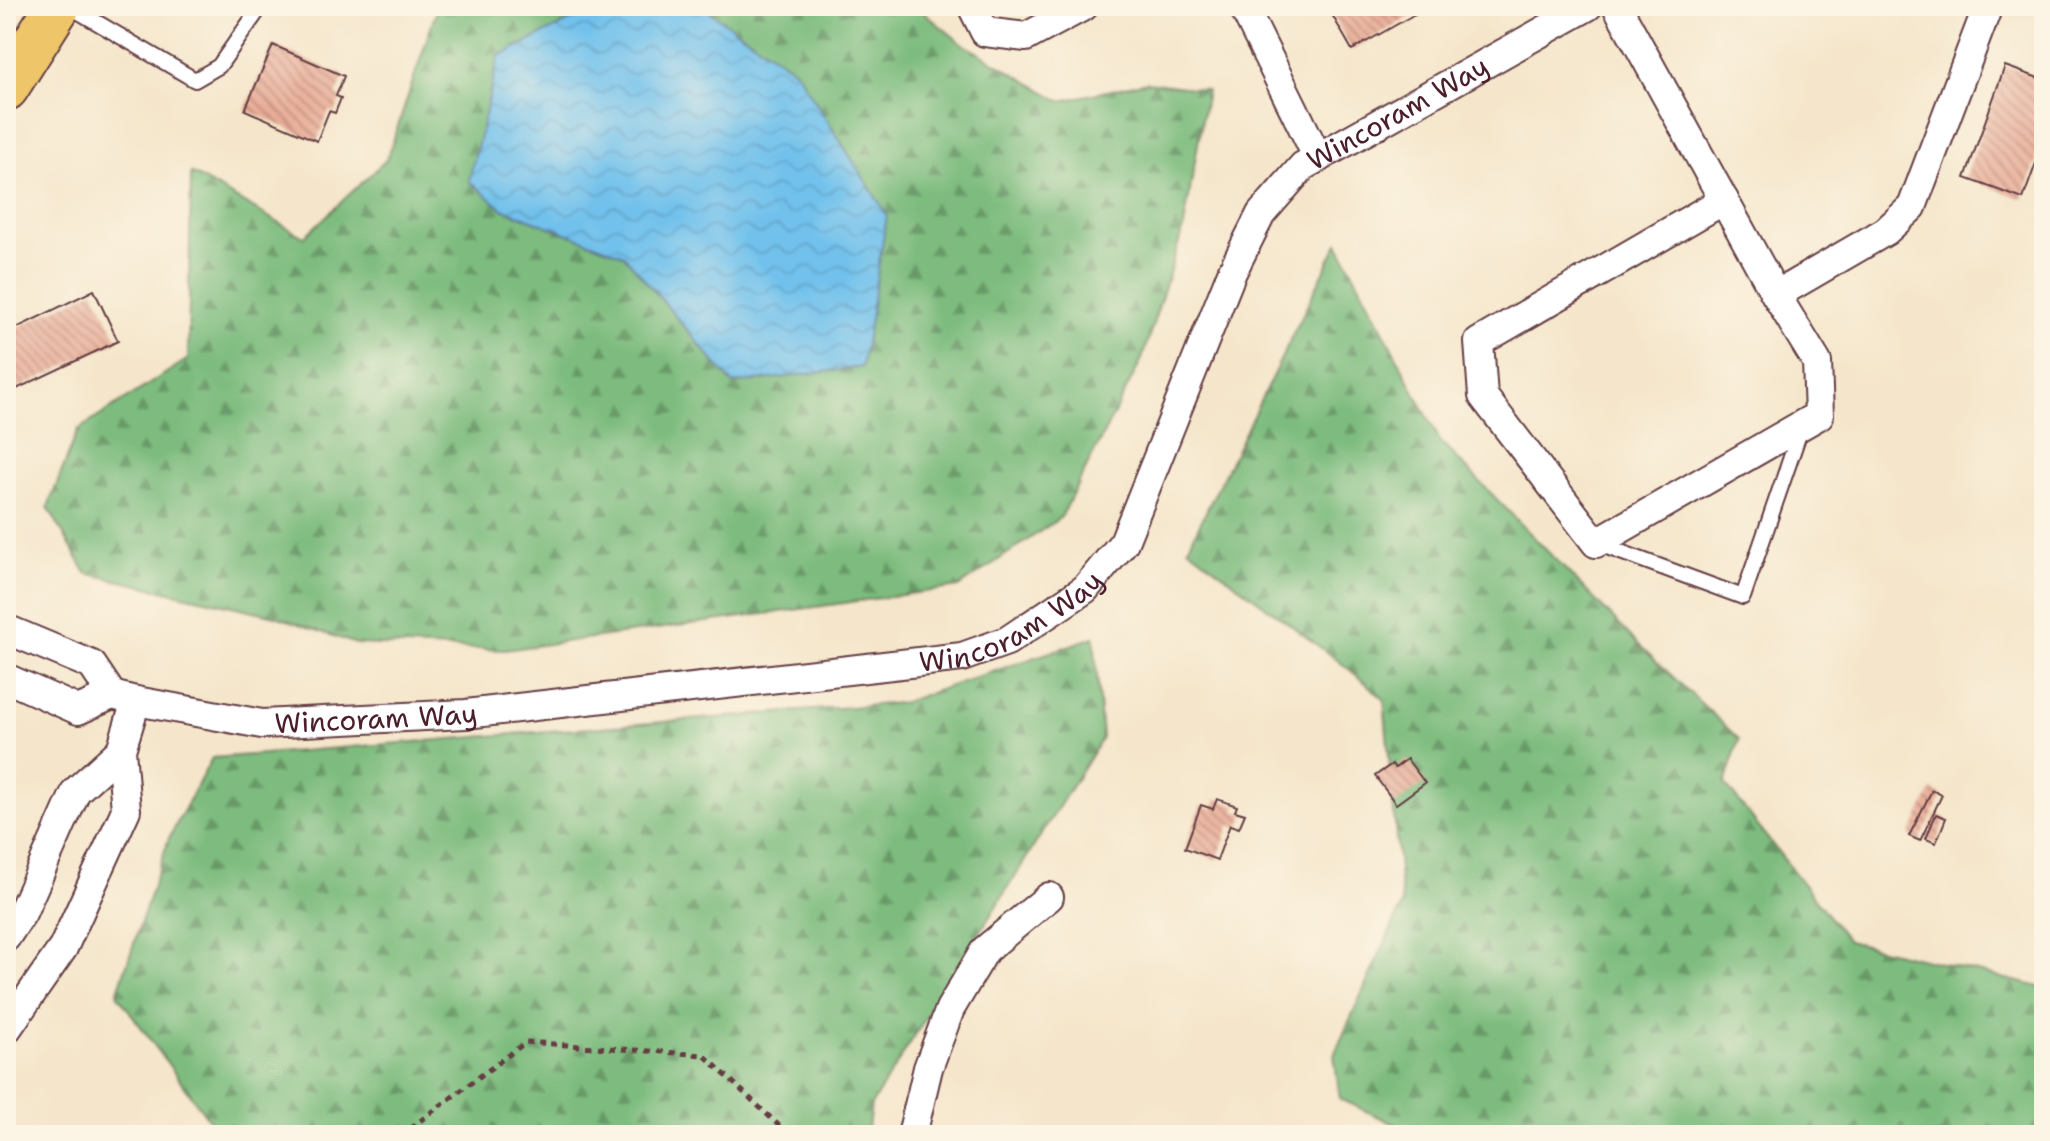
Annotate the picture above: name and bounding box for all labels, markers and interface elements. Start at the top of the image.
street label: Wincoram Way [1300,47,1495,179]
street label: Wincoram Way [917,563,1111,681]
street label: Wincoram Way [274,694,479,742]

